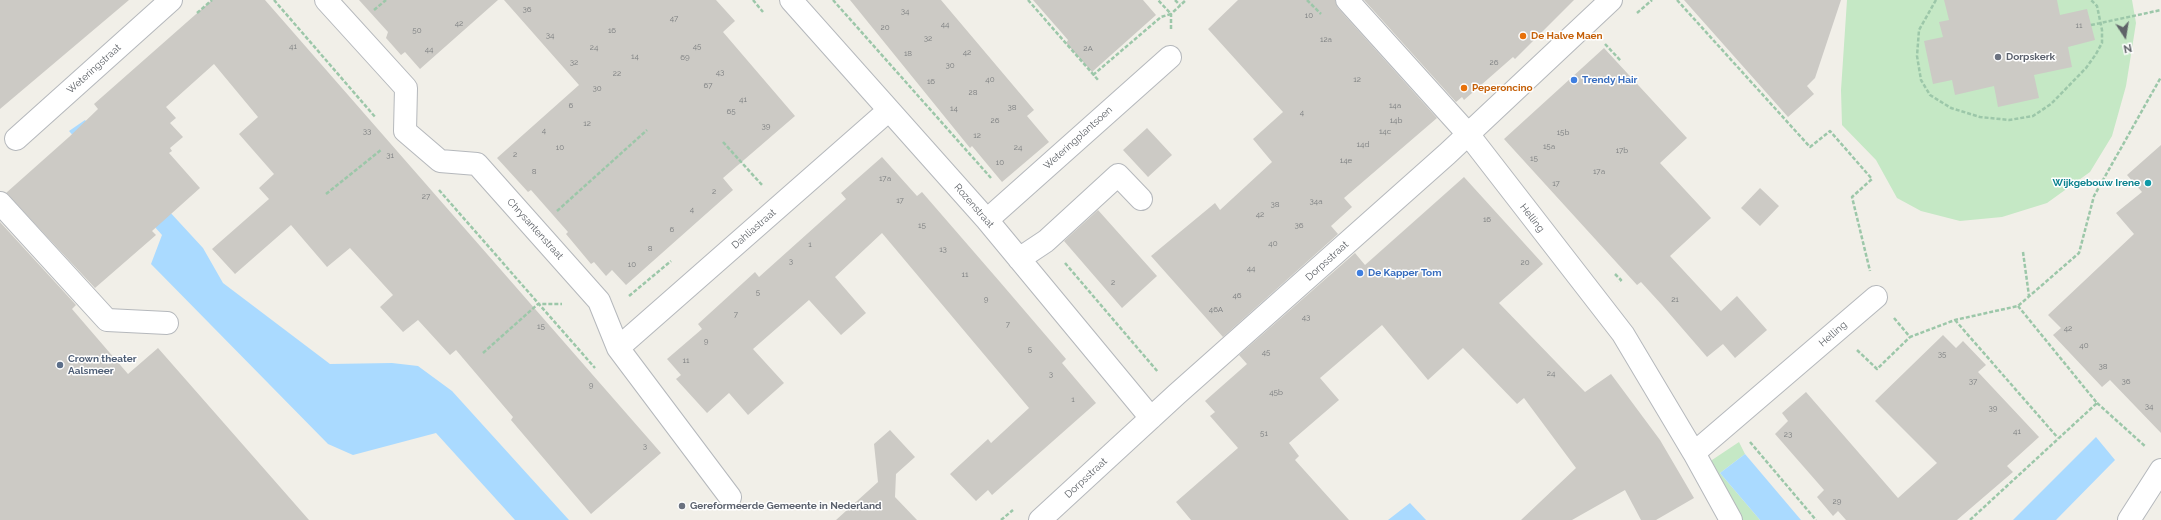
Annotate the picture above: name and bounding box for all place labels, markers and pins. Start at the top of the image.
place label: De Halve Maen [1531,30,1603,42]
marker: De Halve Maen [1518,31,1528,41]
place label: Dorpskerk [2006,51,2055,63]
marker: Dorpskerk [1993,52,2003,62]
place label: Trendy Hair [1582,74,1637,86]
marker: Trendy Hair [1569,75,1579,85]
place label: Peperoncino [1472,82,1533,94]
marker: Peperoncino [1459,83,1469,93]
place label: Wijkgebouw Irene [2053,177,2140,189]
marker: Wijkgebouw Irene [2143,178,2153,188]
place label: De Kapper Tom [1368,267,1441,279]
marker: De Kapper Tom [1355,268,1365,278]
place label: Crown theater Aalsmeer [68,353,137,376]
marker: Crown theater Aalsmeer [55,360,65,370]
place label: Gereformeerde Gemeente in Nederland [690,500,881,512]
marker: Gereformeerde Gemeente in Nederland [677,501,687,511]

